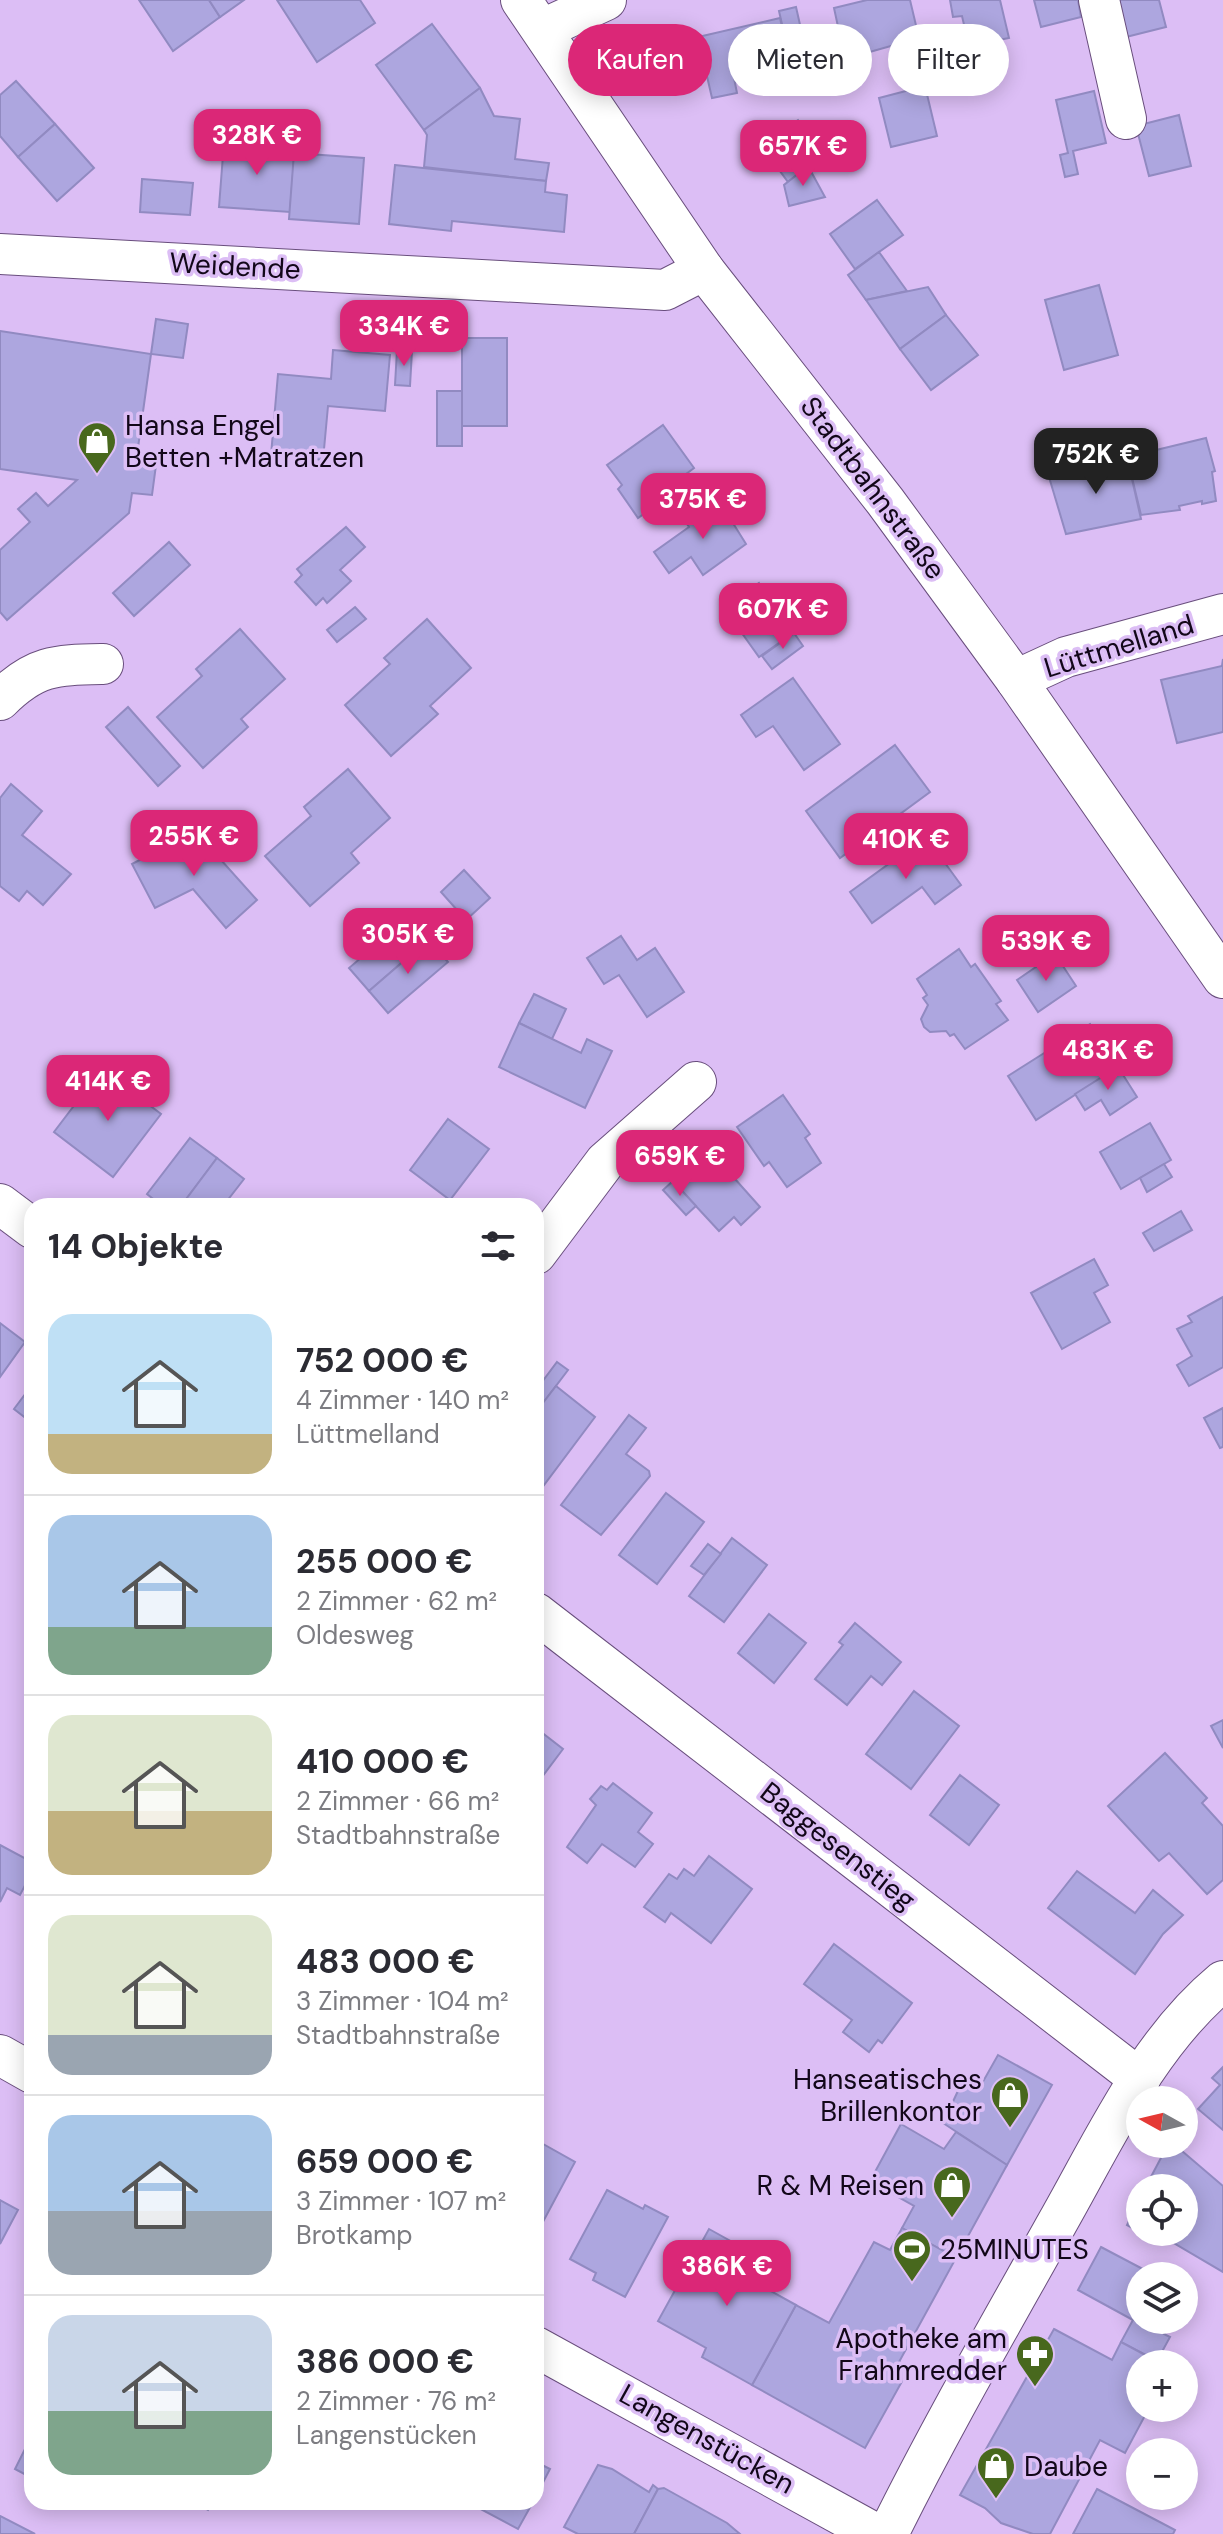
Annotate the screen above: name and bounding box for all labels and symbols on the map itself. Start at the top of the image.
pin: 328K € [192,109,322,177]
pin: 657K € [738,120,868,188]
street label: Weidende [168,244,302,288]
pin: 334K € [339,300,469,368]
street label: Stadtbahnstraße [792,389,954,587]
place label: Hansa Engel Betten +Matratzen [125,407,364,476]
shop icon: Hansa Engel Betten +Matratzen [76,420,118,475]
pin: 752K € [1031,428,1161,496]
pin: 375K € [638,473,768,541]
pin: 607K € [718,583,848,651]
street label: Lüttmelland [1039,606,1199,686]
pin: 255K € [129,810,259,878]
pin: 410K € [841,813,971,881]
pin: 305K € [343,908,473,976]
pin: 539K € [981,915,1111,983]
pin: 483K € [1043,1024,1173,1092]
pin: 414K € [43,1055,173,1123]
pin: 659K € [615,1130,745,1198]
street label: Baggesenstieg [753,1774,923,1918]
place label: Hanseatisches Brillenkontor [793,2061,982,2130]
shop icon: Hanseatisches Brillenkontor [989,2074,1031,2129]
north arrow [1126,2086,1198,2158]
shop icon: R & M Reisen [931,2164,973,2219]
place label: R & M Reisen [756,2167,924,2204]
sports icon: 25MINUTES [891,2228,933,2283]
place label: 25MINUTES [940,2231,1089,2268]
pin: 386K € [662,2240,792,2308]
place label: Apotheke am Frahmredder [835,2320,1007,2389]
pharmacy icon: Apotheke am Frahmredder [1014,2333,1056,2388]
street label: Langenstücken [613,2376,801,2502]
shop icon: Daube [975,2445,1017,2500]
place label: Daube [1024,2448,1108,2485]

